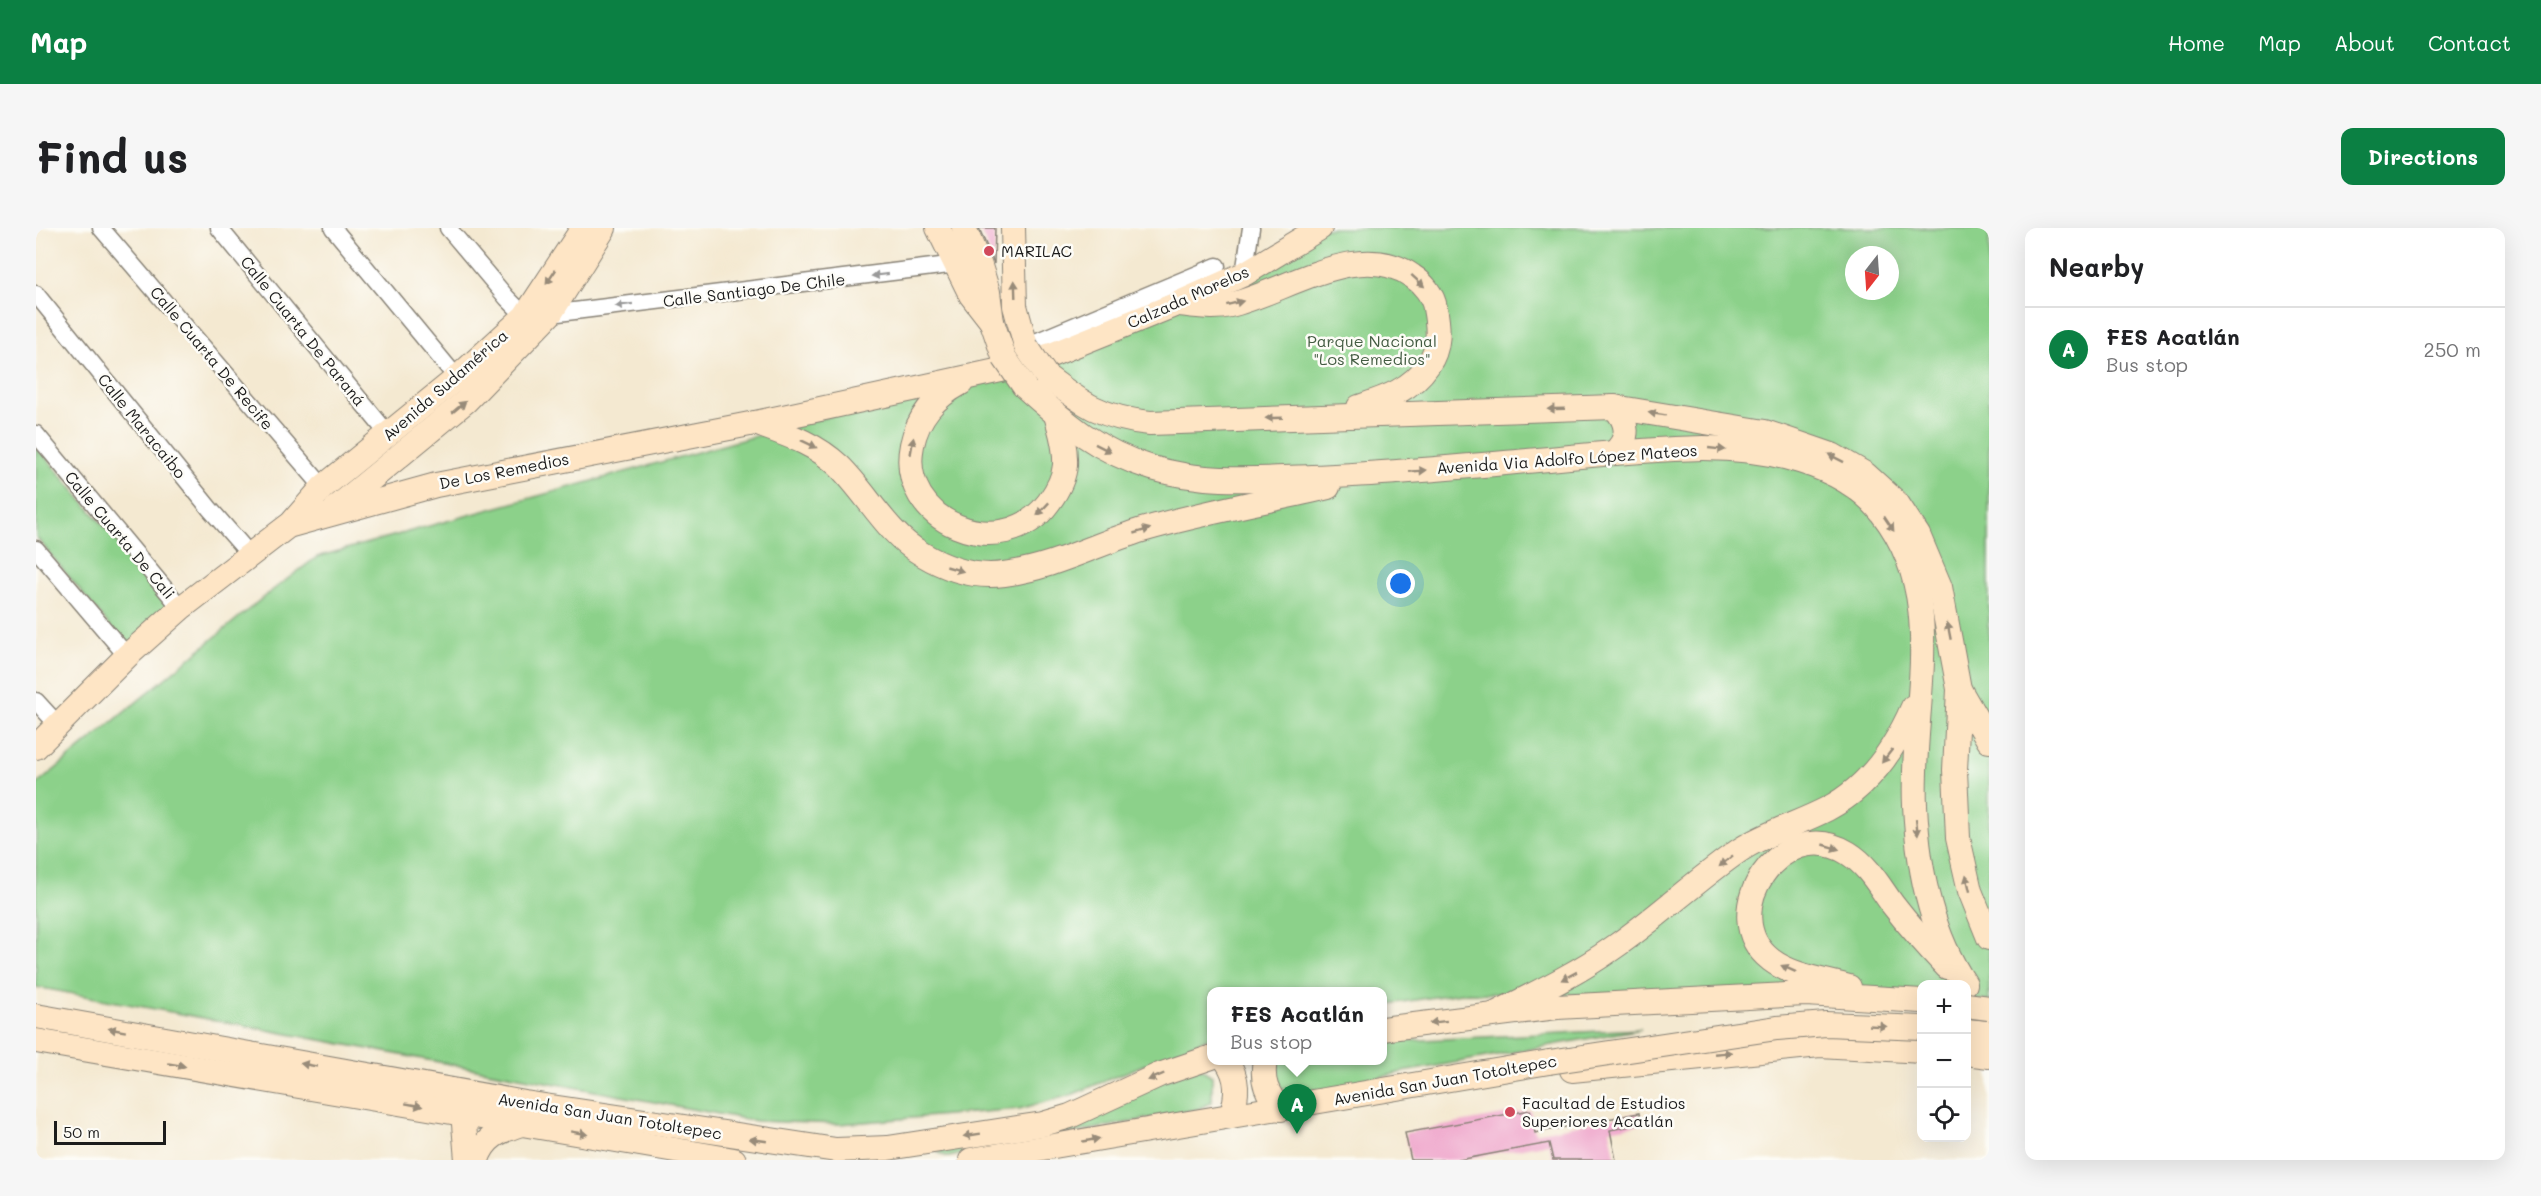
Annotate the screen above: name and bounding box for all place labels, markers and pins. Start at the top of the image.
place label: MARILAC [1001,240,1072,261]
marker: MARILAC [982,244,996,258]
pin: A [1278,1084,1316,1134]
place label: Facultad de Estudios Superiores Acatlán [1522,1092,1686,1131]
marker: Facultad de Estudios Superiores Acatlán [1503,1105,1517,1119]

